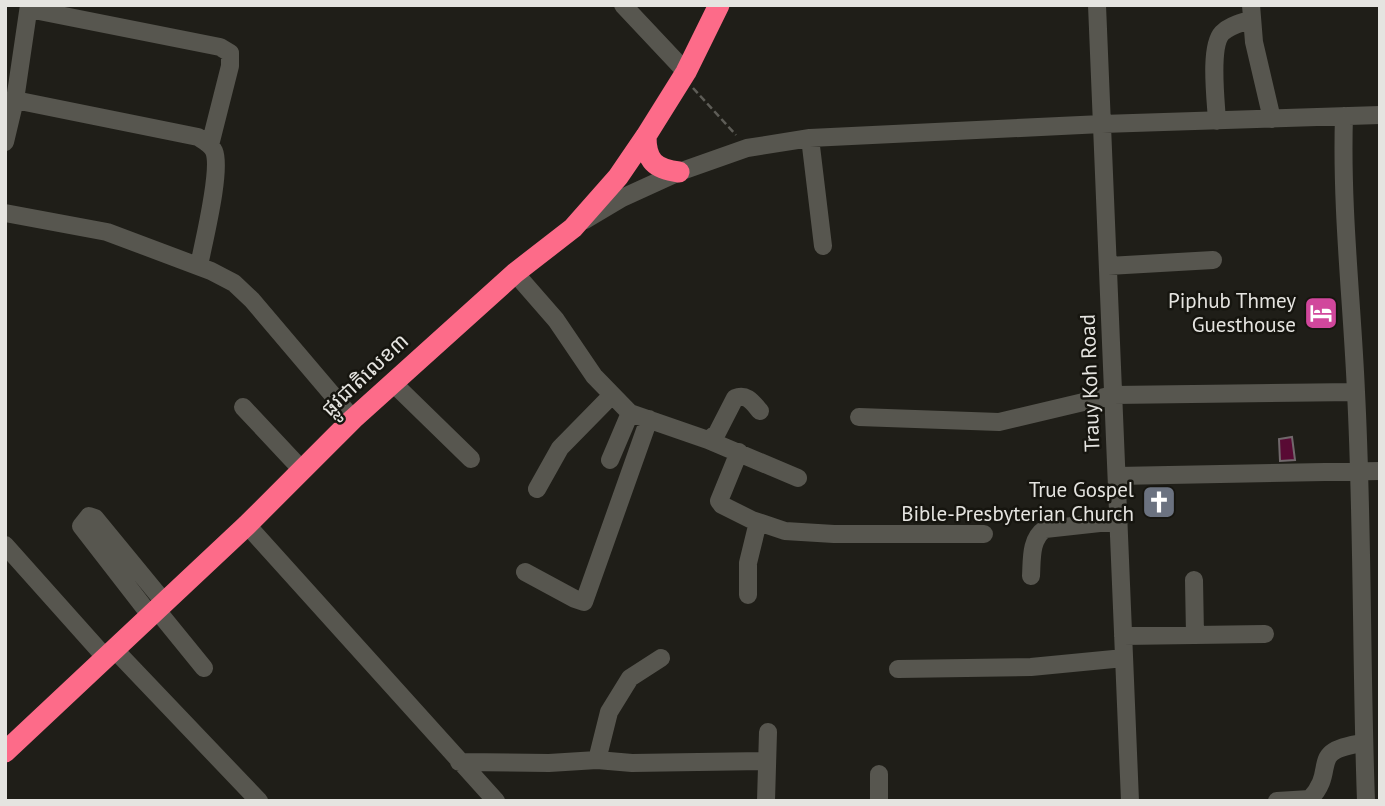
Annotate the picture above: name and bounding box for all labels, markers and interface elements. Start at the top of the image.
place label: Piphub Thmey Guesthouse [1168,287,1296,338]
hotel icon: Piphub Thmey Guesthouse [1302,294,1340,332]
street label: Trauy Koh Road [1074,314,1105,452]
street label: ផ្លូវជាតិលេខ៣ [315,327,418,427]
place label: True Gospel Bible-Presbyterian Church [901,476,1134,527]
church icon: True Gospel Bible-Presbyterian Church [1140,483,1178,521]

